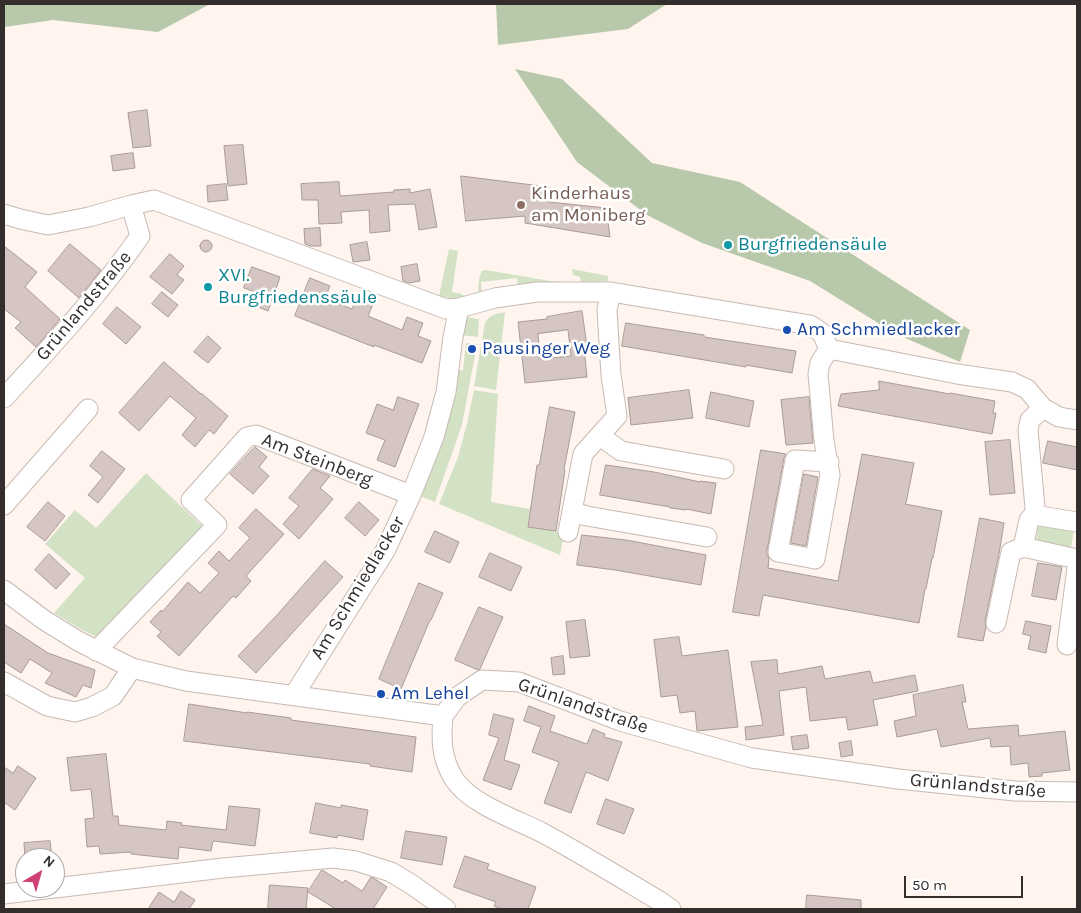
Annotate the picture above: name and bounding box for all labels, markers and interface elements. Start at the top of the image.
place label: Kinderhaus am Moniberg [531,183,646,227]
marker: Kinderhaus am Moniberg [515,199,527,211]
place label: Burgfriedensäule [738,234,887,256]
marker: Burgfriedensäule [722,239,734,251]
street label: Grünlandstraße [31,246,137,366]
place label: XVI. Burgfriedenssäule [218,265,377,309]
marker: XVI. Burgfriedenssäule [202,281,214,293]
place label: Am Schmiedlacker [797,319,960,341]
marker: Am Schmiedlacker [781,324,793,336]
place label: Pausinger Weg [482,338,610,360]
marker: Pausinger Weg [466,343,478,355]
street label: Am Steinberg [258,428,376,492]
street label: Am Schmiedlacker [306,512,410,664]
street label: Grünlandstraße [515,673,651,739]
place label: Am Lehel [391,683,469,705]
marker: Am Lehel [375,688,387,700]
street label: Grünlandstraße [909,769,1047,803]
north arrow [15,848,65,898]
text: N [40,852,58,871]
scale bar [906,866,1025,898]
text: 50 m [912,876,947,894]

